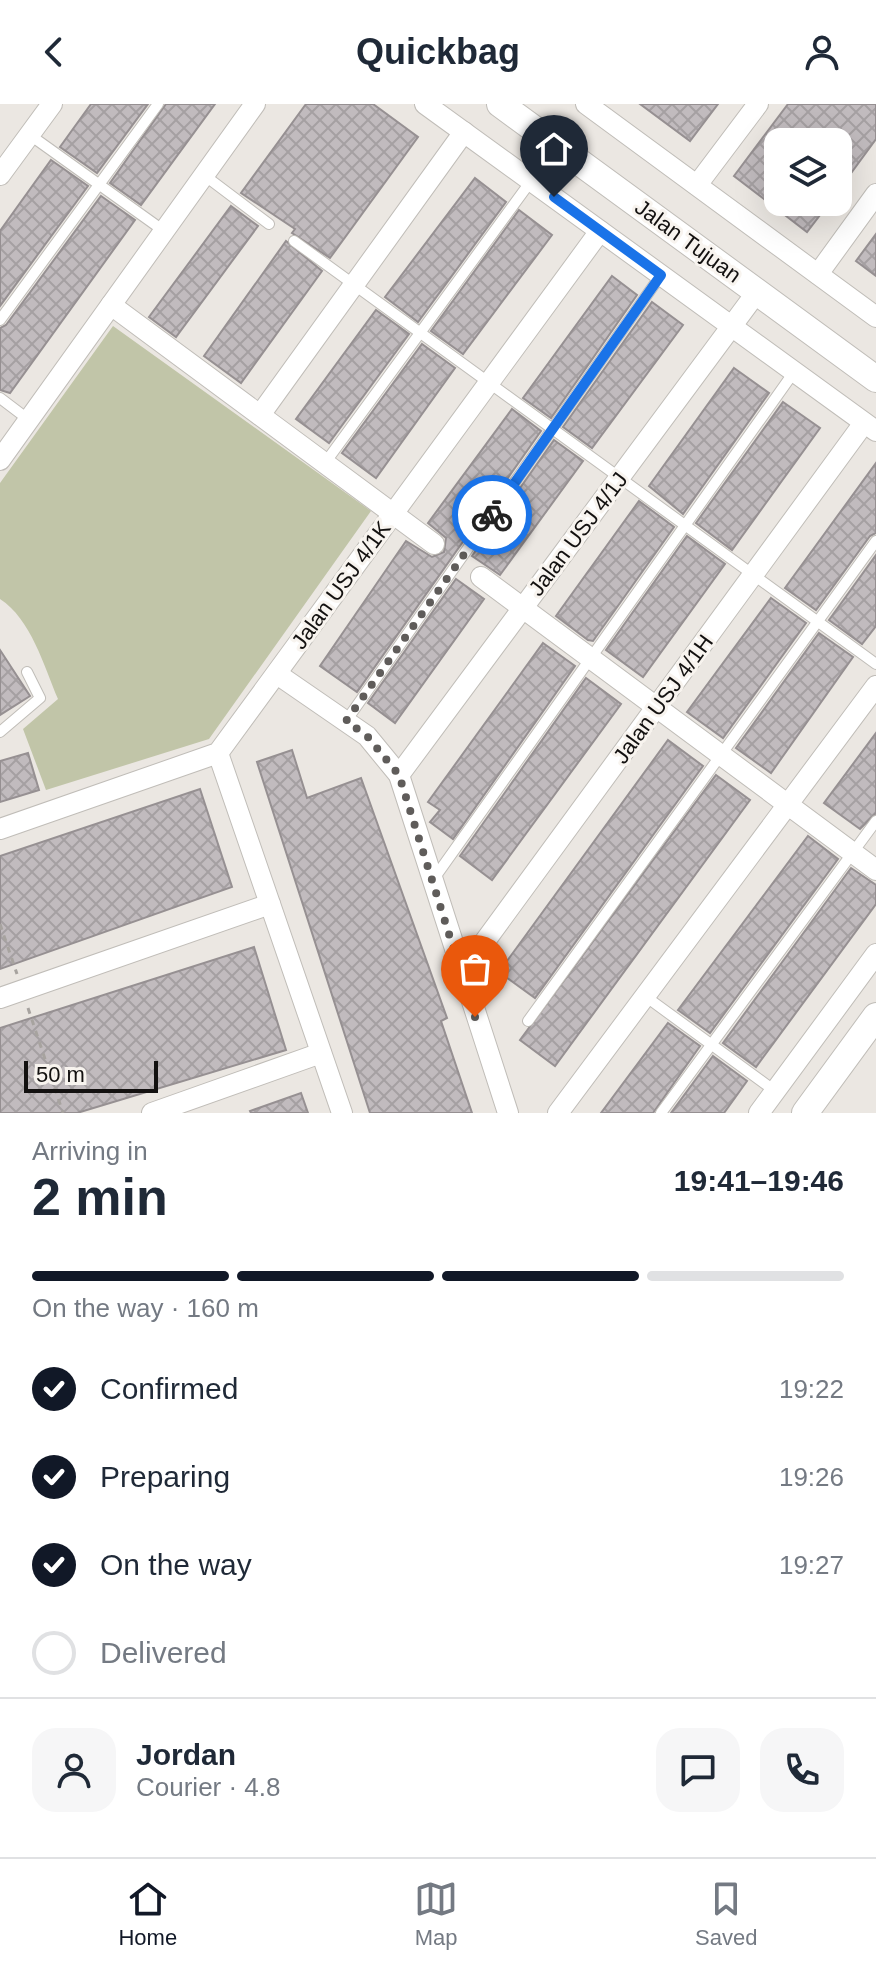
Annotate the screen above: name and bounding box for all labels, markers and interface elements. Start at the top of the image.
icon: back [32,30,76,74]
icon: person [800,30,844,74]
text: Quickbag [356,31,520,72]
pin [520,115,588,197]
icon: home [532,127,576,171]
map controls [764,128,852,216]
button: layers [764,128,852,216]
street label: Jalan Tujuan [630,194,746,288]
street label: Jalan USJ 4/1J [523,467,633,601]
courier [452,475,532,555]
icon: bike [470,493,514,537]
street label: Jalan USJ 4/1K [286,516,396,654]
street label: Jalan USJ 4/1H [608,630,718,768]
pin [441,935,509,1017]
icon: bag [453,947,497,991]
scale bar [24,1057,158,1093]
text: 50 m [36,1062,85,1087]
text: Arriving in [32,1136,148,1166]
text: 19:41–19:46 [674,1164,844,1197]
text: 2 min [32,1168,168,1226]
text: On the way · 160 m [32,1293,259,1323]
icon: check [32,1367,76,1411]
text: Confirmed [100,1372,238,1405]
text: 19:22 [779,1374,844,1404]
icon: check [32,1455,76,1499]
text: Preparing [100,1460,230,1493]
text: 19:26 [779,1462,844,1492]
icon: check [32,1543,76,1587]
text: On the way [100,1548,252,1581]
text: 19:27 [779,1550,844,1580]
text: Delivered [100,1636,227,1669]
button: person [32,1728,116,1812]
button: chat [656,1728,740,1812]
button: phone [760,1728,844,1812]
text: Jordan [136,1738,236,1771]
text: Courier · 4.8 [136,1772,281,1802]
tab: Home [118,1877,177,1951]
tab: Map [414,1877,458,1951]
tab: Saved [695,1877,758,1951]

